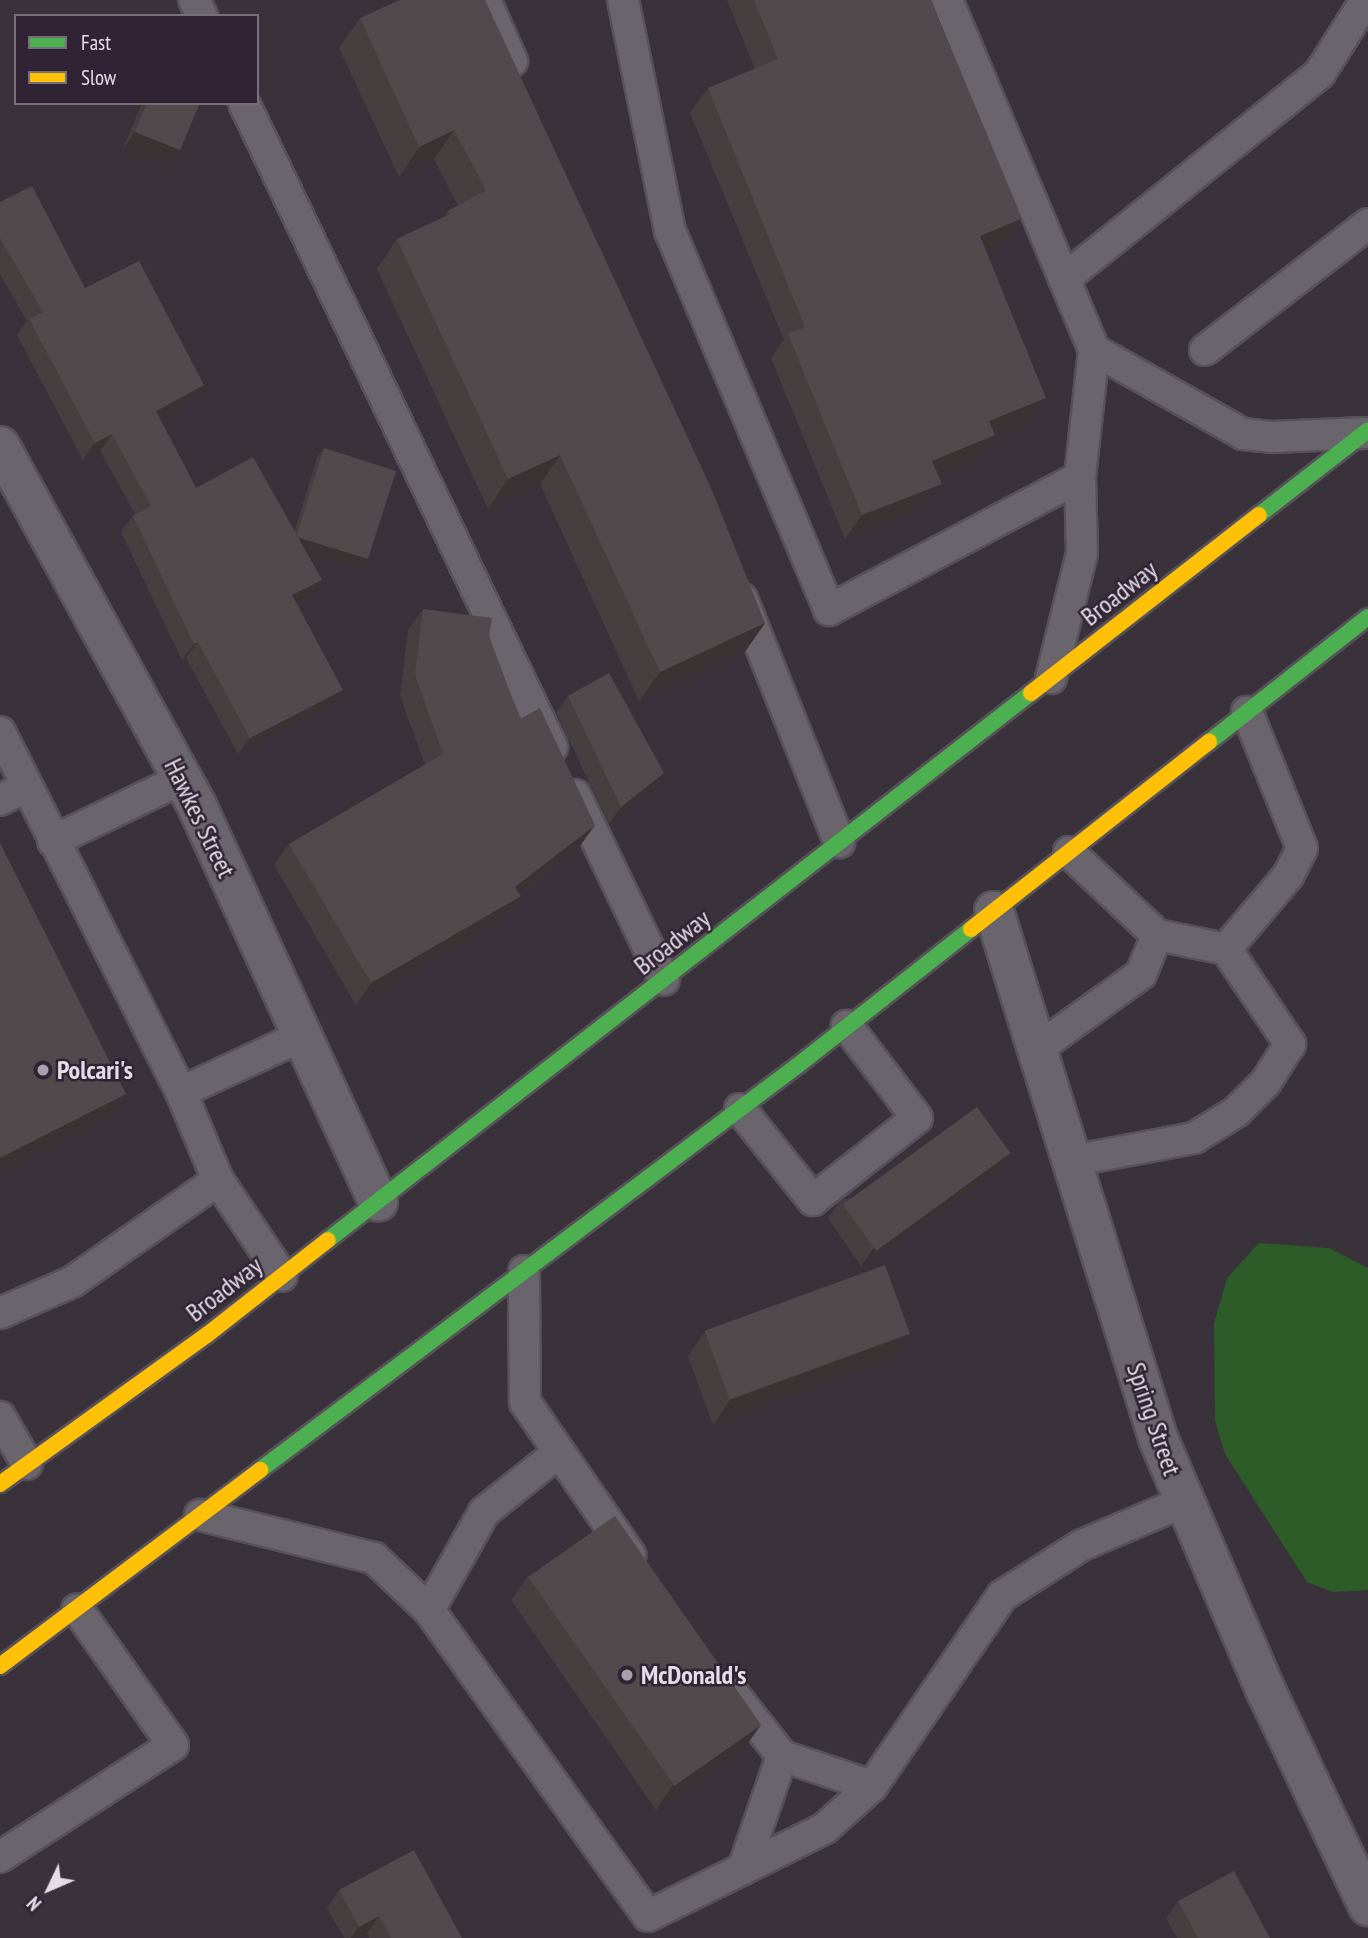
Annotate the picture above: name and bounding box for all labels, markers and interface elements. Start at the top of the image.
legend [14,14,259,105]
text: Fast [81,29,111,56]
text: Slow [81,64,116,91]
street label: Broadway [1075,554,1163,632]
street label: Hawkes Street [158,753,242,883]
street label: Broadway [628,903,716,981]
place label: Polcari's [57,1054,133,1086]
marker: Polcari's [35,1062,51,1078]
street label: Broadway [180,1250,268,1328]
street label: Spring Street [1120,1359,1188,1479]
place label: McDonald's [641,1659,746,1691]
marker: McDonald's [619,1667,635,1683]
north arrow [14,1854,84,1924]
text: N [22,1892,46,1916]

